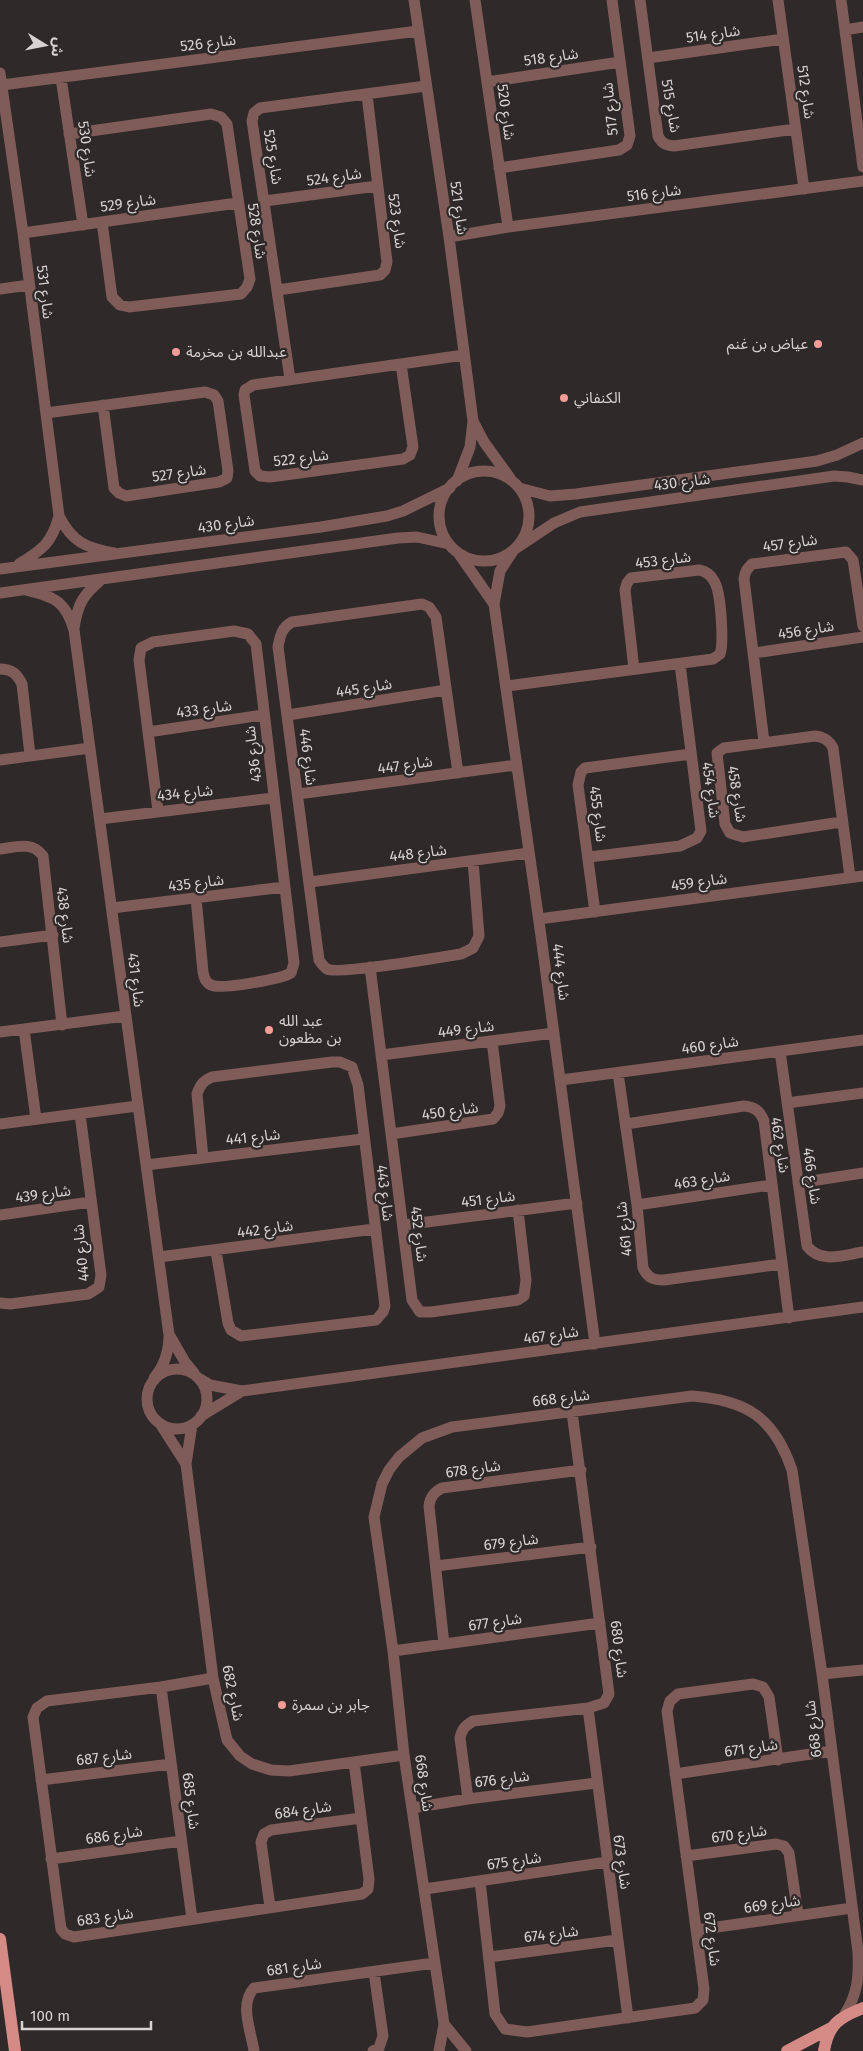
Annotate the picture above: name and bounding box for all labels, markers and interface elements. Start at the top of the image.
north arrow [20,20,70,70]
street label: شارع 514 [685,21,742,50]
street label: شارع 526 [179,31,237,58]
text: ش [47,36,67,58]
street label: شارع 518 [523,44,580,73]
street label: شارع 512 [790,64,819,121]
street label: شارع 515 [654,78,685,135]
street label: شارع 517 [598,81,625,136]
street label: شارع 520 [490,83,519,142]
street label: شارع 530 [71,120,100,179]
street label: شارع 525 [257,128,286,187]
street label: شارع 524 [305,164,363,193]
street label: شارع 521 [443,180,472,237]
street label: شارع 516 [626,181,683,208]
street label: شارع 529 [99,190,157,219]
street label: شارع 523 [381,192,410,250]
street label: شارع 528 [241,202,270,261]
street label: شارع 531 [30,264,57,321]
place label: عياض بن غنم [727,335,808,355]
marker: عياض بن غنم [812,338,824,350]
place label: عبدالله بن مخرمة [186,343,287,361]
marker: عبدالله بن مخرمة [170,346,182,358]
place label: الكنفاني [574,389,621,409]
marker: الكنفاني [558,392,570,404]
street label: شارع 522 [272,446,330,473]
street label: شارع 527 [151,460,208,489]
street label: شارع 430 [653,470,712,497]
street label: شارع 430 [197,511,256,540]
street label: شارع 457 [762,530,819,559]
street label: شارع 453 [634,548,692,575]
street label: شارع 456 [777,617,836,646]
street label: شارع 445 [335,675,394,704]
street label: شارع 433 [175,696,234,725]
street label: شارع 436 [241,724,268,783]
street label: شارع 446 [293,728,320,787]
street label: شارع 447 [376,752,434,781]
street label: شارع 454 [695,761,724,820]
street label: شارع 458 [721,765,750,824]
street label: شارع 434 [156,781,215,808]
street label: شارع 455 [583,785,610,843]
street label: شارع 448 [388,841,448,868]
street label: شارع 459 [670,869,729,898]
street label: شارع 435 [167,871,225,898]
street label: شارع 438 [50,886,77,945]
street label: شارع 444 [546,943,573,1002]
street label: شارع 431 [121,952,148,1009]
place label: عبد الله بن مظعون [279,1012,342,1047]
street label: شارع 449 [437,1017,496,1044]
marker: عبد الله بن مظعون [263,1024,275,1036]
street label: شارع 460 [680,1032,740,1061]
street label: شارع 450 [421,1098,480,1127]
street label: شارع 462 [764,1116,793,1175]
street label: شارع 441 [225,1125,282,1152]
street label: شارع 466 [796,1146,825,1206]
street label: شارع 443 [370,1164,397,1223]
street label: شارع 463 [673,1167,732,1196]
street label: شارع 439 [14,1181,73,1210]
street label: شارع 451 [460,1187,517,1214]
street label: شارع 461 [612,1200,639,1257]
street label: شارع 452 [404,1205,431,1263]
street label: شارع 442 [236,1216,295,1245]
street label: شارع 440 [69,1223,96,1283]
street label: شارع 467 [522,1322,580,1351]
street label: شارع 668 [531,1386,591,1413]
street label: شارع 678 [444,1456,502,1485]
street label: شارع 679 [483,1530,540,1557]
street label: شارع 677 [467,1609,524,1638]
street label: شارع 680 [604,1619,631,1679]
street label: شارع 682 [215,1663,248,1723]
place label: جابر بن سمرة [292,1696,370,1714]
marker: جابر بن سمرة [276,1699,288,1711]
street label: شارع 668 [801,1699,828,1759]
street label: شارع 671 [723,1735,780,1764]
street label: شارع 687 [75,1745,133,1772]
street label: شارع 668 [408,1753,437,1813]
street label: شارع 676 [474,1767,531,1794]
street label: شارع 685 [176,1772,203,1831]
street label: شارع 684 [273,1797,333,1826]
street label: شارع 670 [710,1821,768,1850]
street label: شارع 686 [84,1822,144,1851]
street label: شارع 673 [606,1834,635,1891]
street label: شارع 675 [486,1848,543,1877]
street label: شارع 669 [743,1891,802,1920]
street label: شارع 683 [76,1904,135,1933]
street label: شارع 672 [697,1911,724,1968]
street label: شارع 674 [523,1922,580,1949]
street label: شارع 681 [265,1954,323,1983]
scale bar [22,1998,151,2030]
text: 100 m [30,2007,70,2025]

